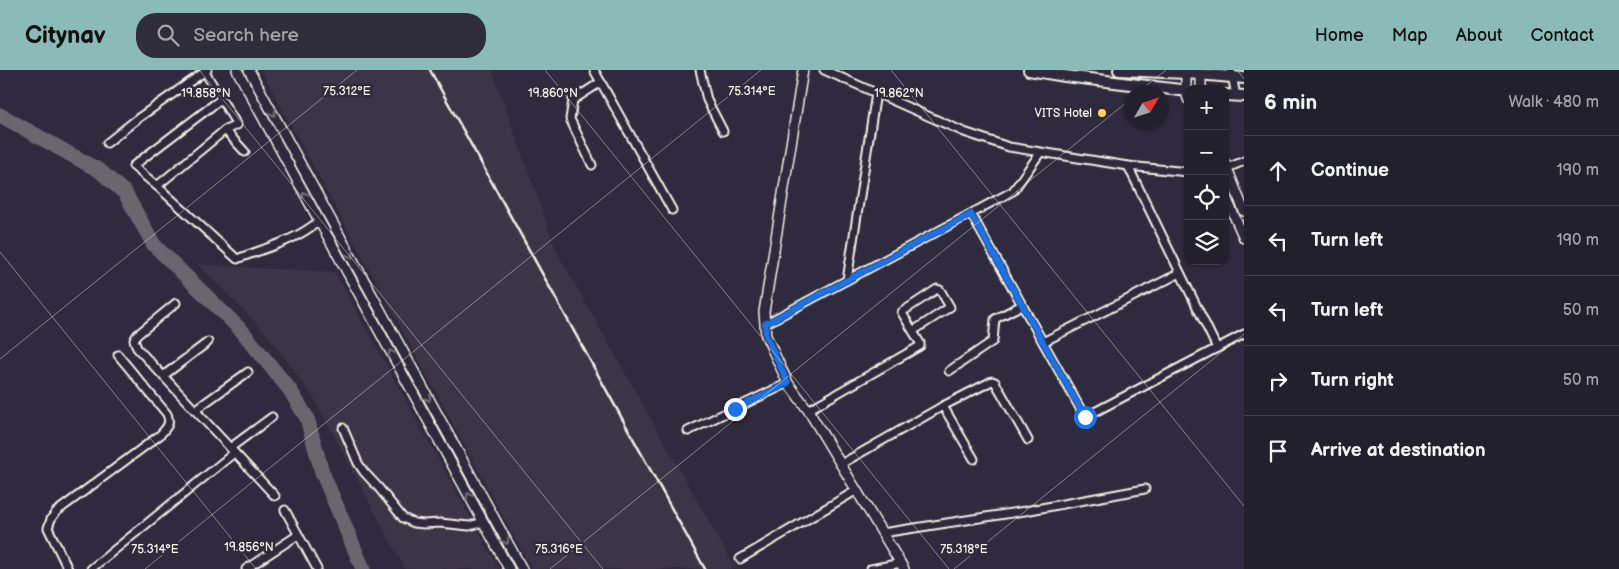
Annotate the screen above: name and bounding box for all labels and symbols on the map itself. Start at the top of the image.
text: 75.312°E [323,84,371,99]
text: 75.314°E [728,84,776,99]
north arrow [1124,85,1169,130]
text: 19.858°N [181,86,231,101]
text: 19.860°N [528,86,578,101]
text: 19.862°N [874,86,924,101]
place label: VITS Hotel [1035,106,1092,121]
one-way arrow [267,107,277,116]
marker: VITS Hotel [1096,107,1108,119]
one-way arrow [301,191,311,200]
one-way arrow [344,250,354,259]
one-way arrow [387,349,397,358]
one-way arrow [422,393,432,402]
route end [724,398,747,421]
route start [1074,406,1097,429]
one-way arrow [465,492,475,501]
one-way arrow [500,535,510,544]
text: 19.856°N [224,540,274,555]
text: 75.314°E [131,542,179,557]
text: 75.316°E [535,542,583,557]
text: 75.318°E [940,542,988,557]

